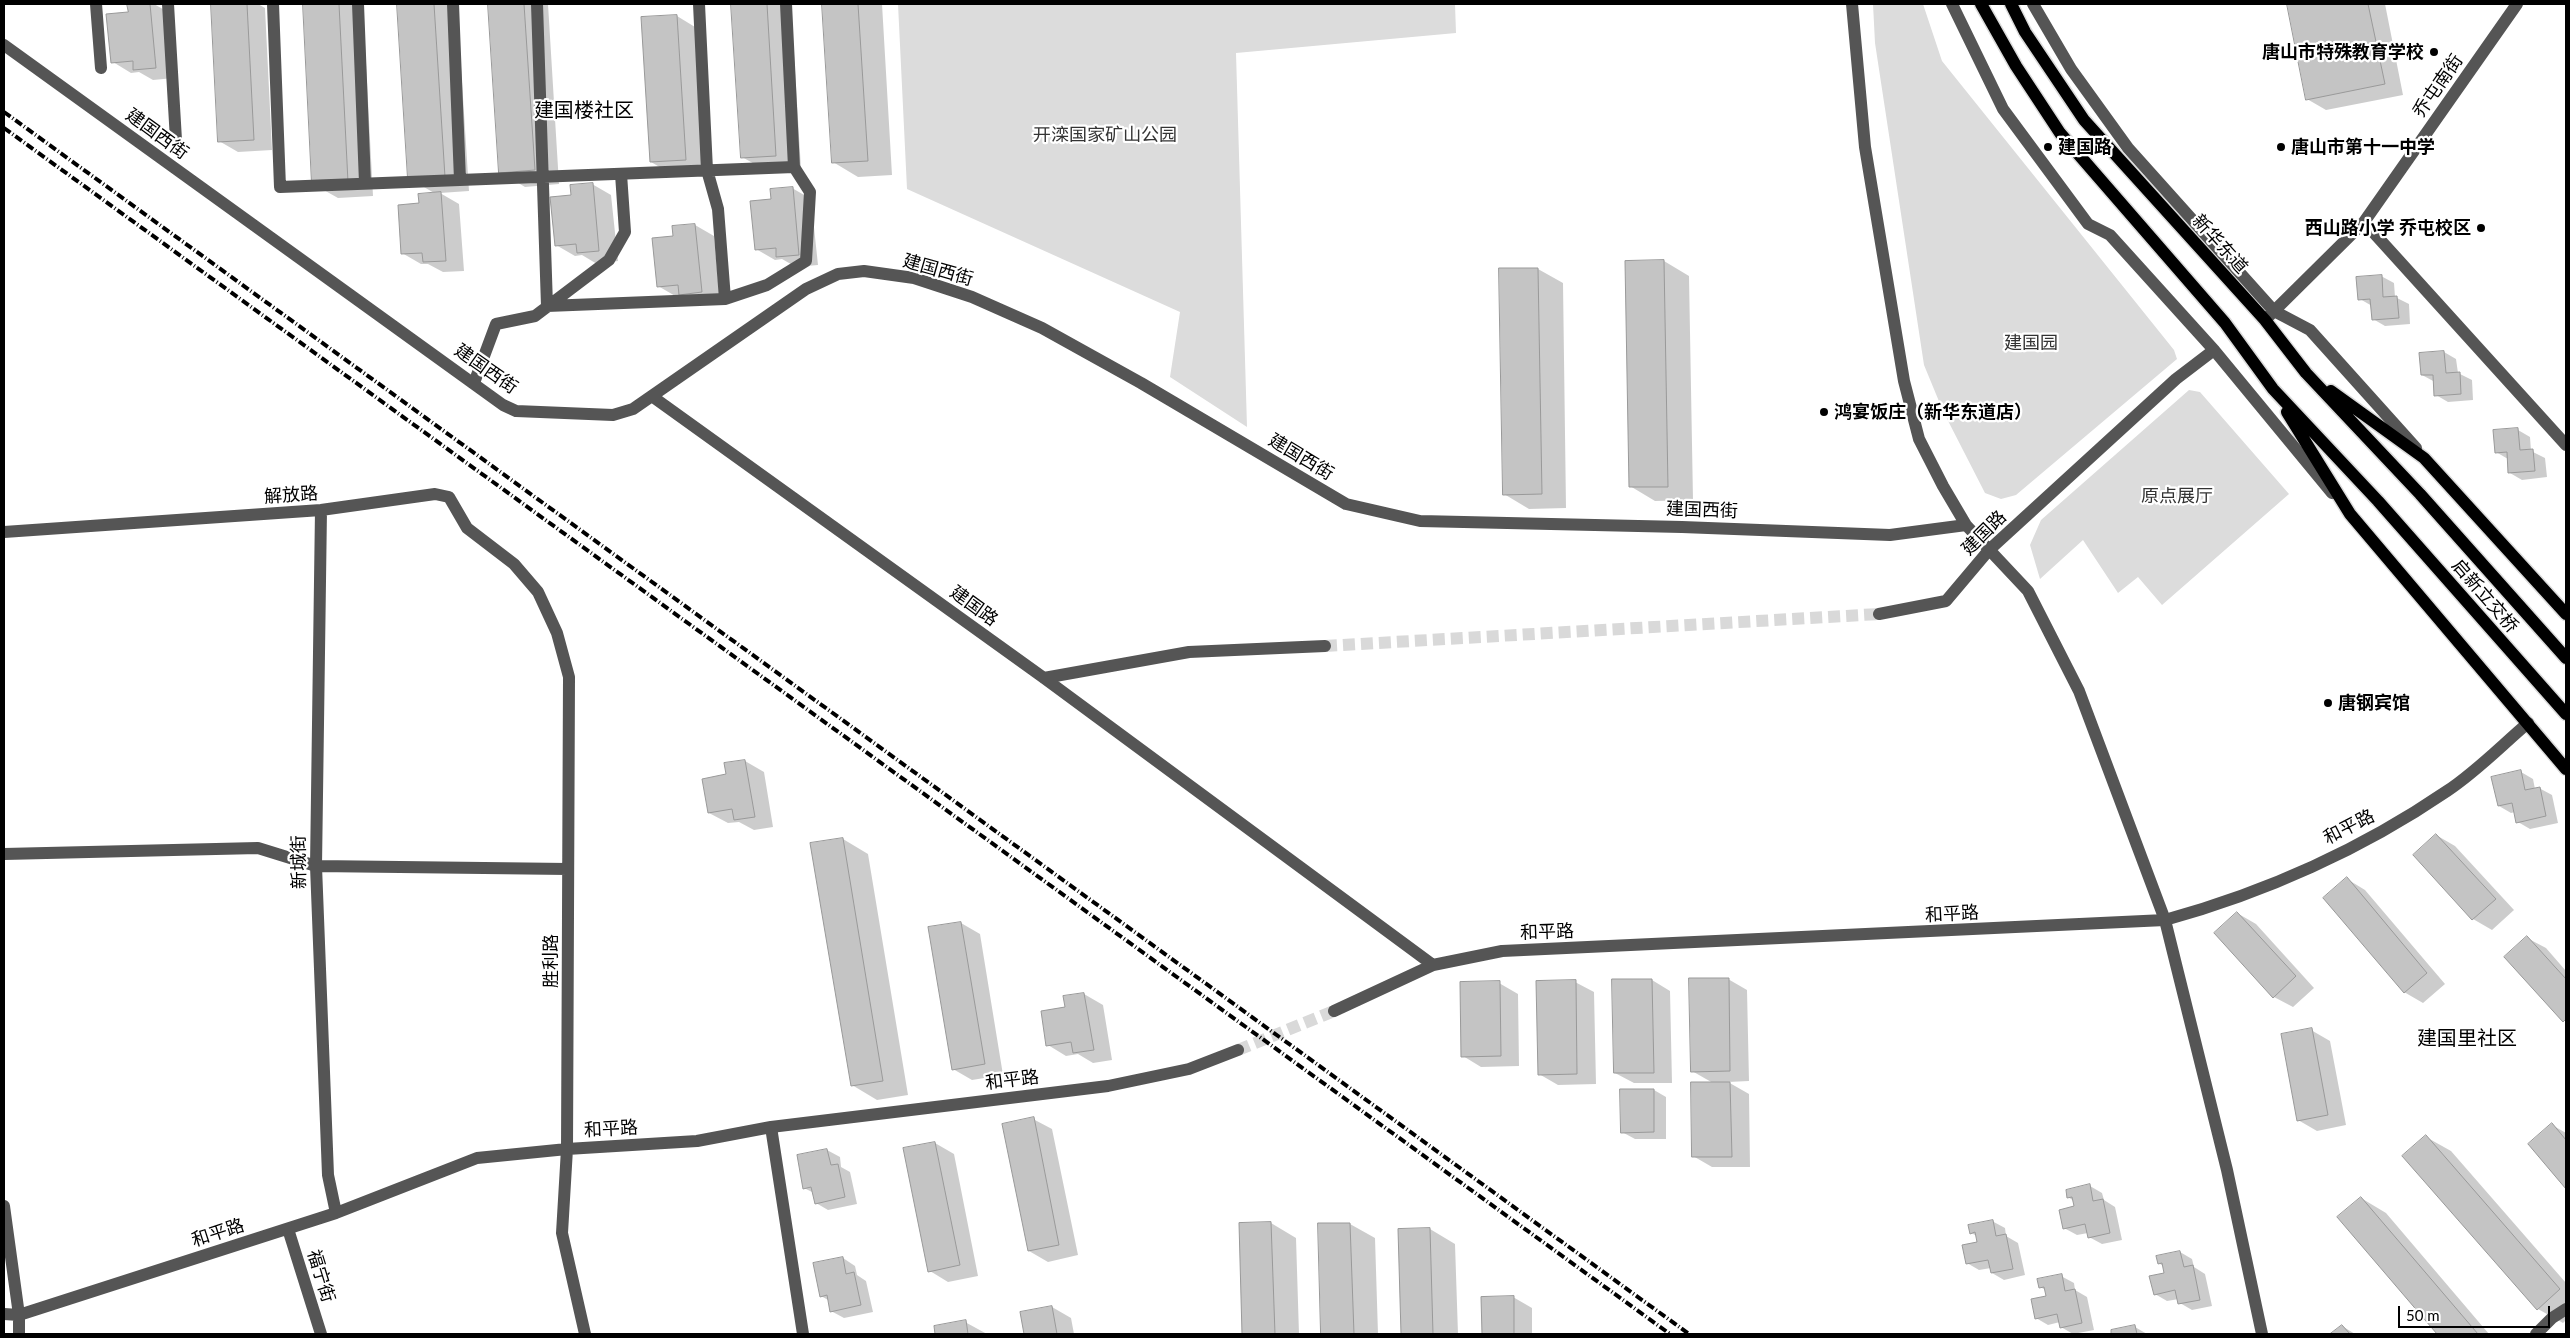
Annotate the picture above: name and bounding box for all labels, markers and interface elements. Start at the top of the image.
place label: 唐山市特殊教育学校 [2262,41,2424,63]
marker: 唐山市特殊教育学校 [2428,46,2440,58]
street label: 乔屯南街 [2409,50,2467,122]
district label: 建国楼社区 [534,99,634,123]
street label: 建国西街 [122,104,192,164]
park label: 开滦国家矿山公园 [1033,124,1177,146]
place label: 建国路 [2058,136,2112,158]
place label: 唐山市第十一中学 [2291,136,2435,158]
marker: 建国路 [2042,141,2054,153]
marker: 唐山市第十一中学 [2275,141,2287,153]
street label: 新华东道 [2188,210,2252,278]
place label: 西山路小学 乔屯校区 [2305,217,2471,239]
marker: 西山路小学 乔屯校区 [2475,222,2487,234]
street label: 建国西街 [900,250,976,290]
park label: 建国园 [2004,332,2058,354]
street label: 建国西街 [450,340,522,398]
place label: 鸿宴饭庄（新华东道店） [1834,401,2032,423]
marker: 鸿宴饭庄（新华东道店） [1818,406,1830,418]
street label: 建国西街 [1265,429,1337,485]
street label: 解放路 [263,482,319,508]
park label: 原点展厅 [2141,485,2213,507]
street label: 建国西街 [1666,498,1738,522]
street label: 建国路 [1957,506,2011,560]
street label: 启新立交桥 [2447,555,2523,637]
street label: 建国路 [946,581,1002,631]
place label: 唐钢宾馆 [2338,692,2410,714]
marker: 唐钢宾馆 [2322,697,2334,709]
street label: 和平路 [2320,805,2378,849]
street label: 新城街 [288,835,310,889]
street label: 和平路 [1924,902,1980,926]
street label: 和平路 [1520,920,1574,944]
street label: 胜利路 [540,934,562,988]
district label: 建国里社区 [2417,1027,2517,1051]
street label: 和平路 [984,1066,1040,1094]
street label: 和平路 [583,1117,639,1141]
street label: 和平路 [189,1214,247,1252]
street label: 福宁街 [303,1247,339,1305]
scale bar [2400,1296,2552,1328]
text: 50 m [2406,1306,2440,1324]

